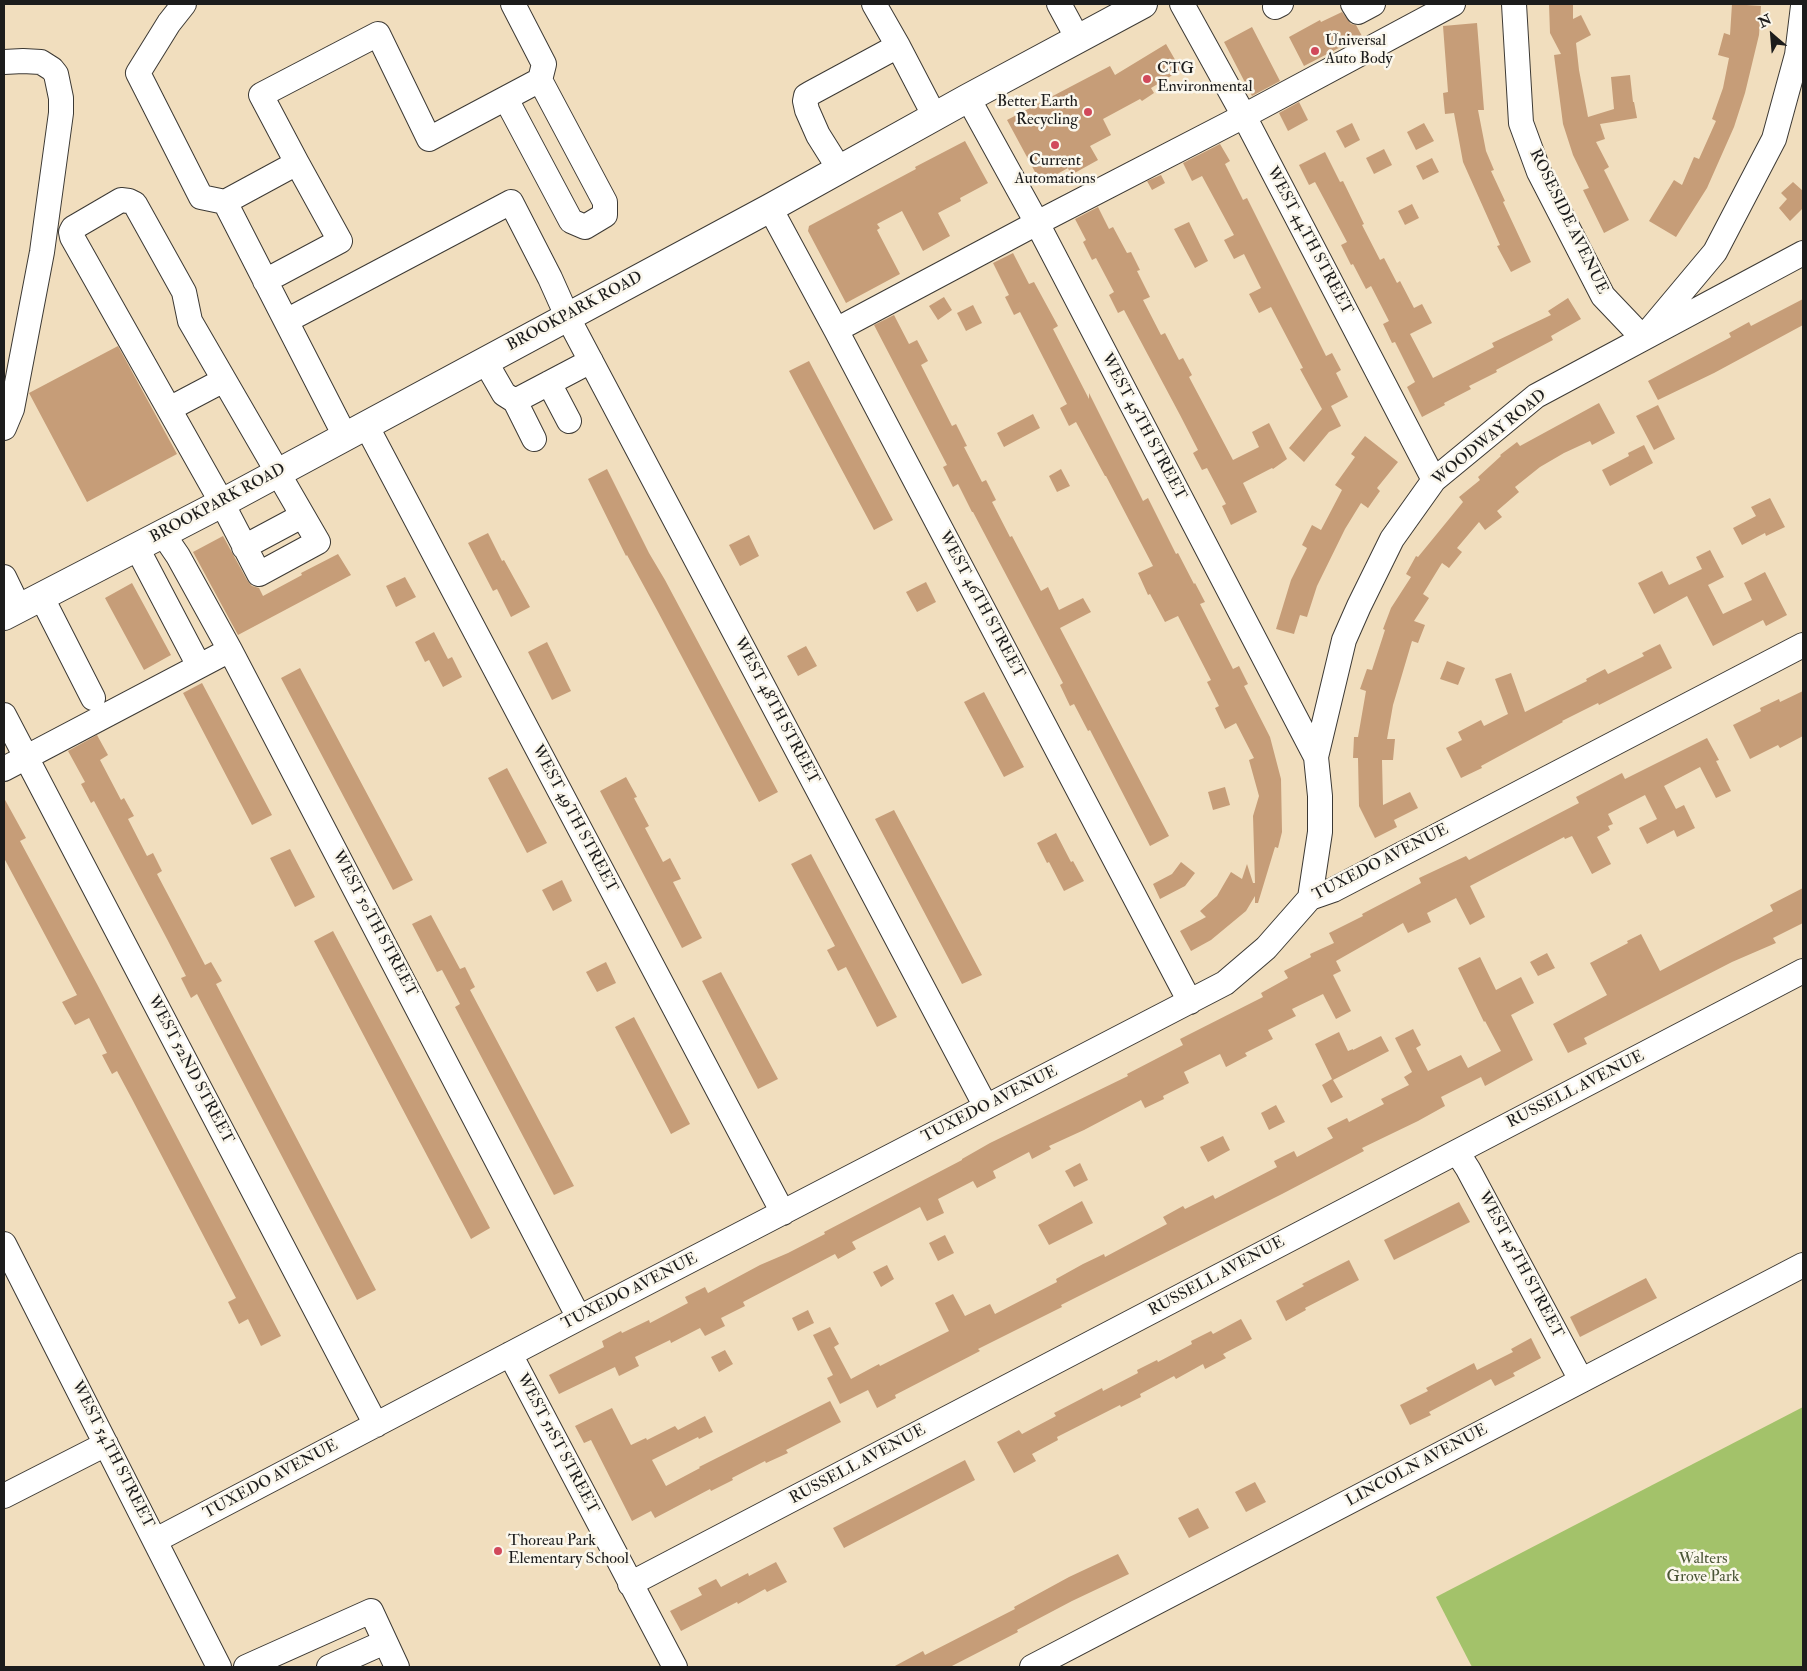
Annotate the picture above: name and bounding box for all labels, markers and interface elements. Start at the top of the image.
north arrow [1747,10,1797,60]
text: N [1756,11,1774,32]
place label: Universal Auto Body [1325,32,1393,70]
marker: Universal Auto Body [1309,45,1321,57]
place label: CTG Environmental [1157,60,1253,98]
marker: CTG Environmental [1141,73,1153,85]
place label: Better Earth Recycling [997,93,1078,131]
marker: Better Earth Recycling [1082,106,1094,118]
marker: Current Automations [1049,139,1061,151]
street label: ROSESIDE AVENUE [1525,146,1611,298]
place label: Current Automations [1015,152,1095,190]
street label: WEST 44TH STREET [1262,164,1356,318]
street label: BROOKPARK ROAD [504,268,646,356]
street label: WEST 45TH STREET [1096,350,1190,504]
street label: WOODWAY ROAD [1429,386,1551,490]
street label: BROOKPARK ROAD [147,460,289,548]
street label: WEST 46TH STREET [934,528,1028,682]
street label: WEST 48TH STREET [729,634,823,788]
street label: WEST 49TH STREET [527,742,621,896]
street label: TUXEDO AVENUE [1310,820,1452,906]
street label: WEST 50TH STREET [327,848,421,1000]
street label: WEST 52ND STREET [143,993,237,1147]
street label: RUSSELL AVENUE [1504,1047,1648,1133]
street label: TUXEDO AVENUE [919,1062,1061,1148]
street label: WEST 45TH STREET [1473,1188,1567,1342]
street label: RUSSELL AVENUE [1146,1233,1288,1321]
street label: TUXEDO AVENUE [559,1249,701,1335]
street label: WEST 51ST STREET [512,1371,602,1517]
street label: WEST 54TH STREET [67,1378,157,1532]
street label: RUSSELL AVENUE [787,1421,929,1509]
street label: LINCOLN AVENUE [1343,1421,1491,1511]
street label: TUXEDO AVENUE [200,1436,342,1524]
place label: Thoreau Park Elementary School [508,1532,629,1570]
marker: Thoreau Park Elementary School [492,1545,504,1557]
park label: Walters Grove Park [1667,1550,1739,1588]

